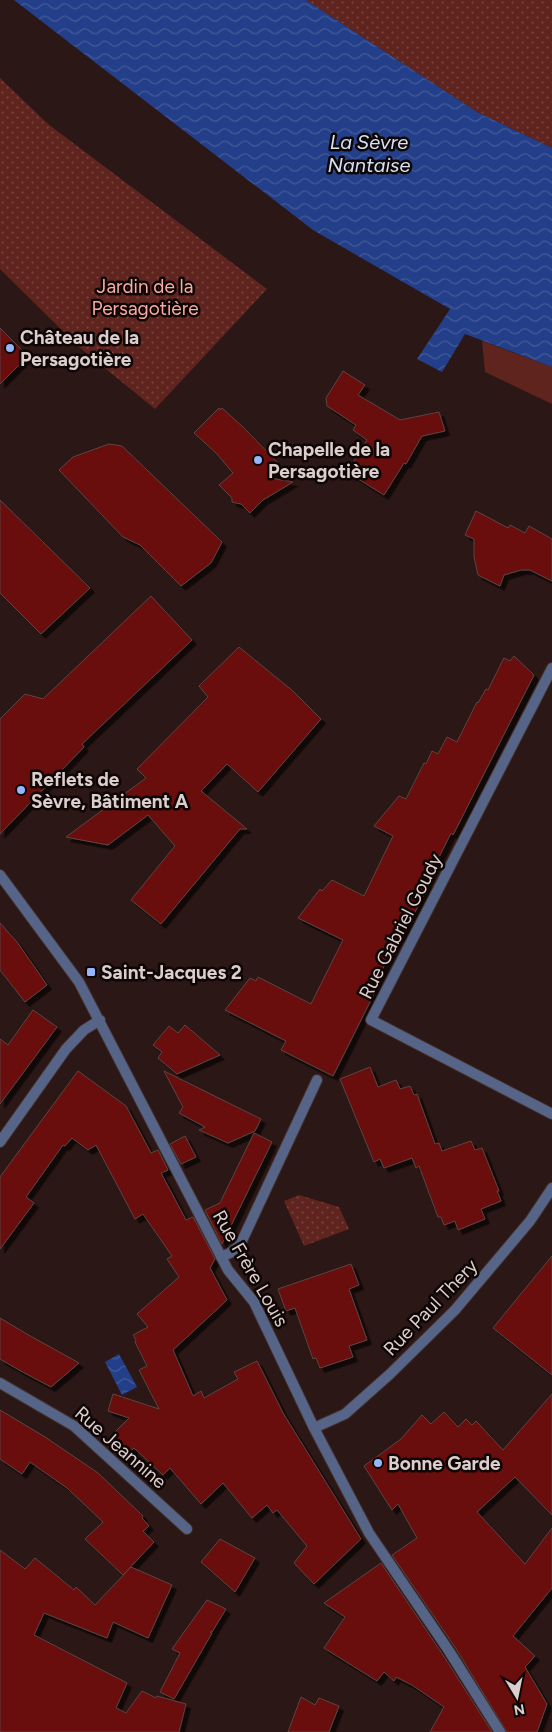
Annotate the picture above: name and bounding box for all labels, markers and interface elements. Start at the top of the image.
water label: La Sèvre Nantaise [328,130,410,177]
park label: Jardin de la Persagotière [91,275,199,320]
place label: Château de la Persagotière [20,326,139,371]
marker: Château de la Persagotière [4,342,16,354]
place label: Chapelle de la Persagotière [268,438,390,483]
marker: Chapelle de la Persagotière [252,454,264,466]
place label: Reflets de Sèvre, Bâtiment A [31,768,189,813]
marker: Reflets de Sèvre, Bâtiment A [15,784,27,796]
street label: Rue Gabriel Goudy [354,850,447,1003]
place label: Saint-Jacques 2 [101,961,242,984]
marker: Saint-Jacques 2 [85,966,97,978]
street label: Rue Frère Louis [208,1206,293,1331]
street label: Rue Paul Thery [379,1254,482,1360]
street label: Rue Jeannine [70,1401,171,1493]
place label: Bonne Garde [388,1452,501,1475]
marker: Bonne Garde [372,1457,384,1469]
north arrow [492,1672,542,1722]
text: N [512,1700,526,1719]

